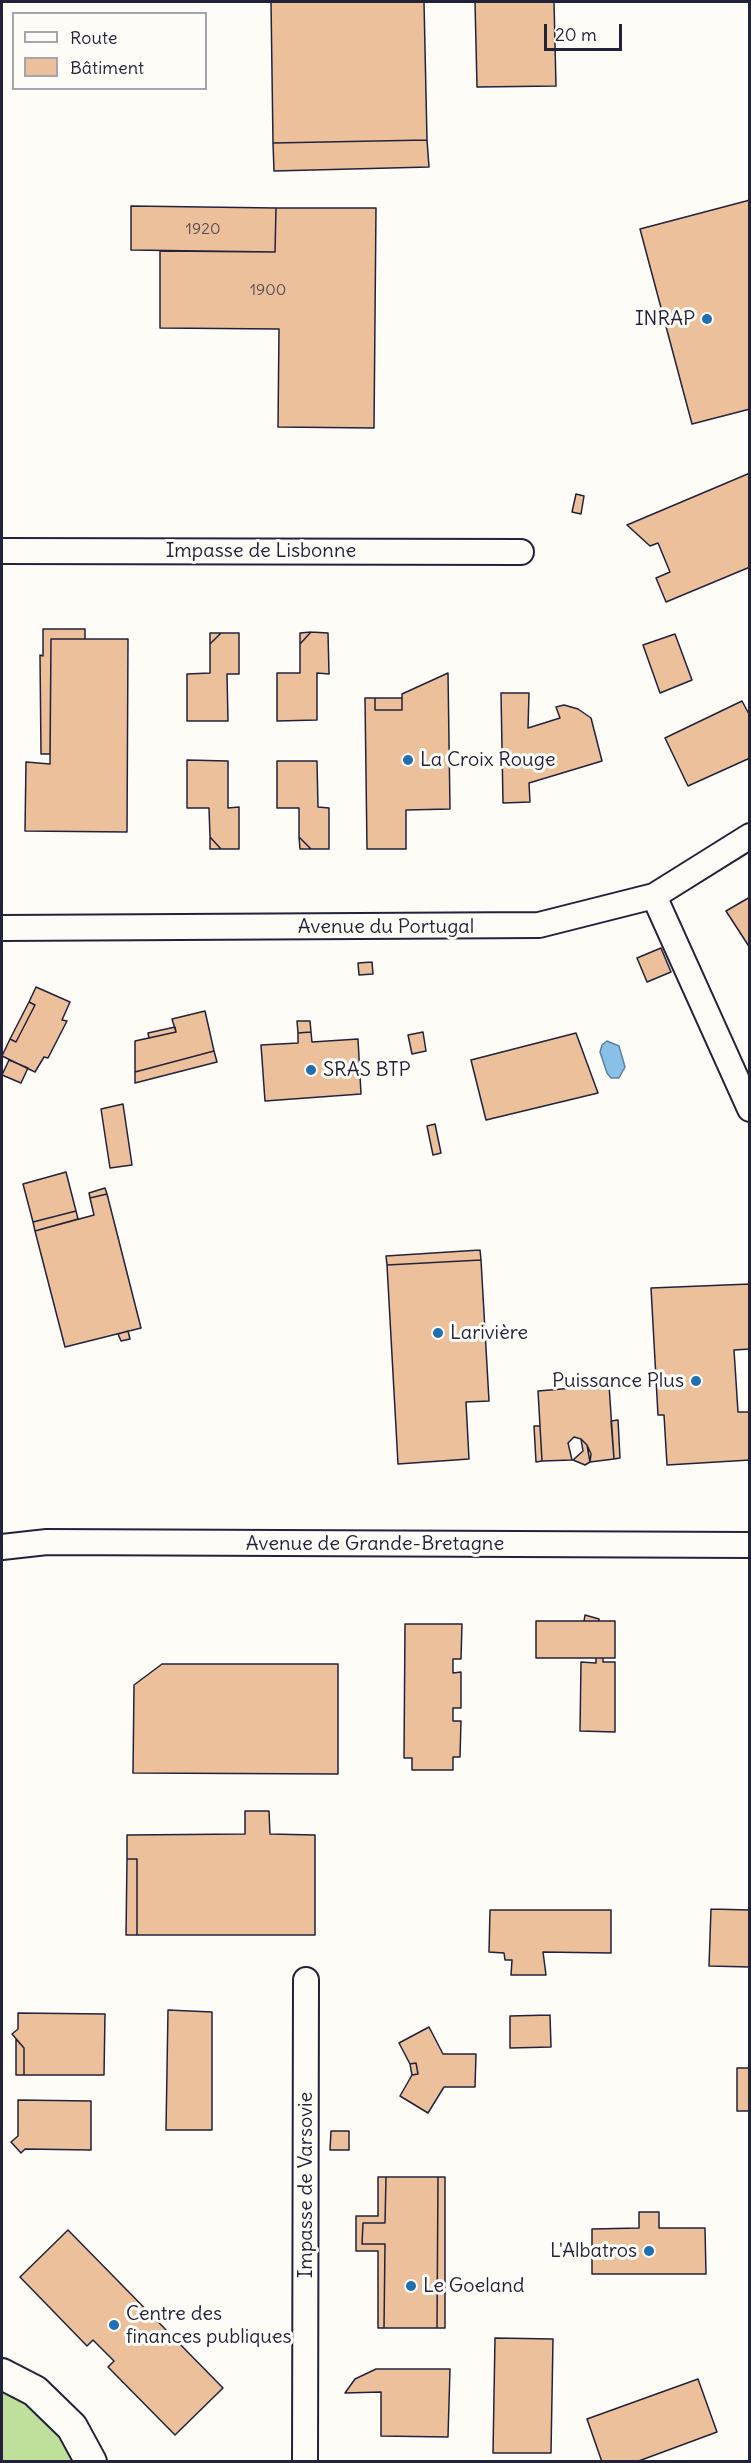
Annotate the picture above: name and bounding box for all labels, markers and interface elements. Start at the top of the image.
legend [12,12,207,90]
scale bar [547,12,625,50]
text: 20 m [555,23,597,46]
text: Route [70,26,118,49]
text: Bâtiment [70,56,144,79]
house number: 1920 [186,219,220,239]
house number: 1900 [250,280,286,300]
place label: INRAP [635,307,695,331]
marker: INRAP [700,312,714,326]
street label: Impasse de Lisbonne [166,539,356,563]
place label: La Croix Rouge [420,748,556,772]
marker: La Croix Rouge [401,753,415,767]
street label: Avenue du Portugal [298,915,474,939]
place label: SRAS BTP [323,1058,411,1082]
marker: SRAS BTP [304,1063,318,1077]
place label: Larivière [450,1321,528,1345]
marker: Larivière [431,1326,445,1340]
place label: Puissance Plus [552,1369,684,1393]
marker: Puissance Plus [689,1374,703,1388]
street label: Avenue de Grande-Bretagne [246,1532,504,1556]
street label: Impasse de Varsovie [294,2092,318,2278]
place label: L'Albatros [550,2239,637,2263]
marker: L'Albatros [642,2244,656,2258]
place label: Le Goeland [423,2274,524,2298]
marker: Le Goeland [404,2279,418,2293]
place label: Centre des finances publiques [126,2302,292,2349]
marker: Centre des finances publiques [107,2318,121,2332]

